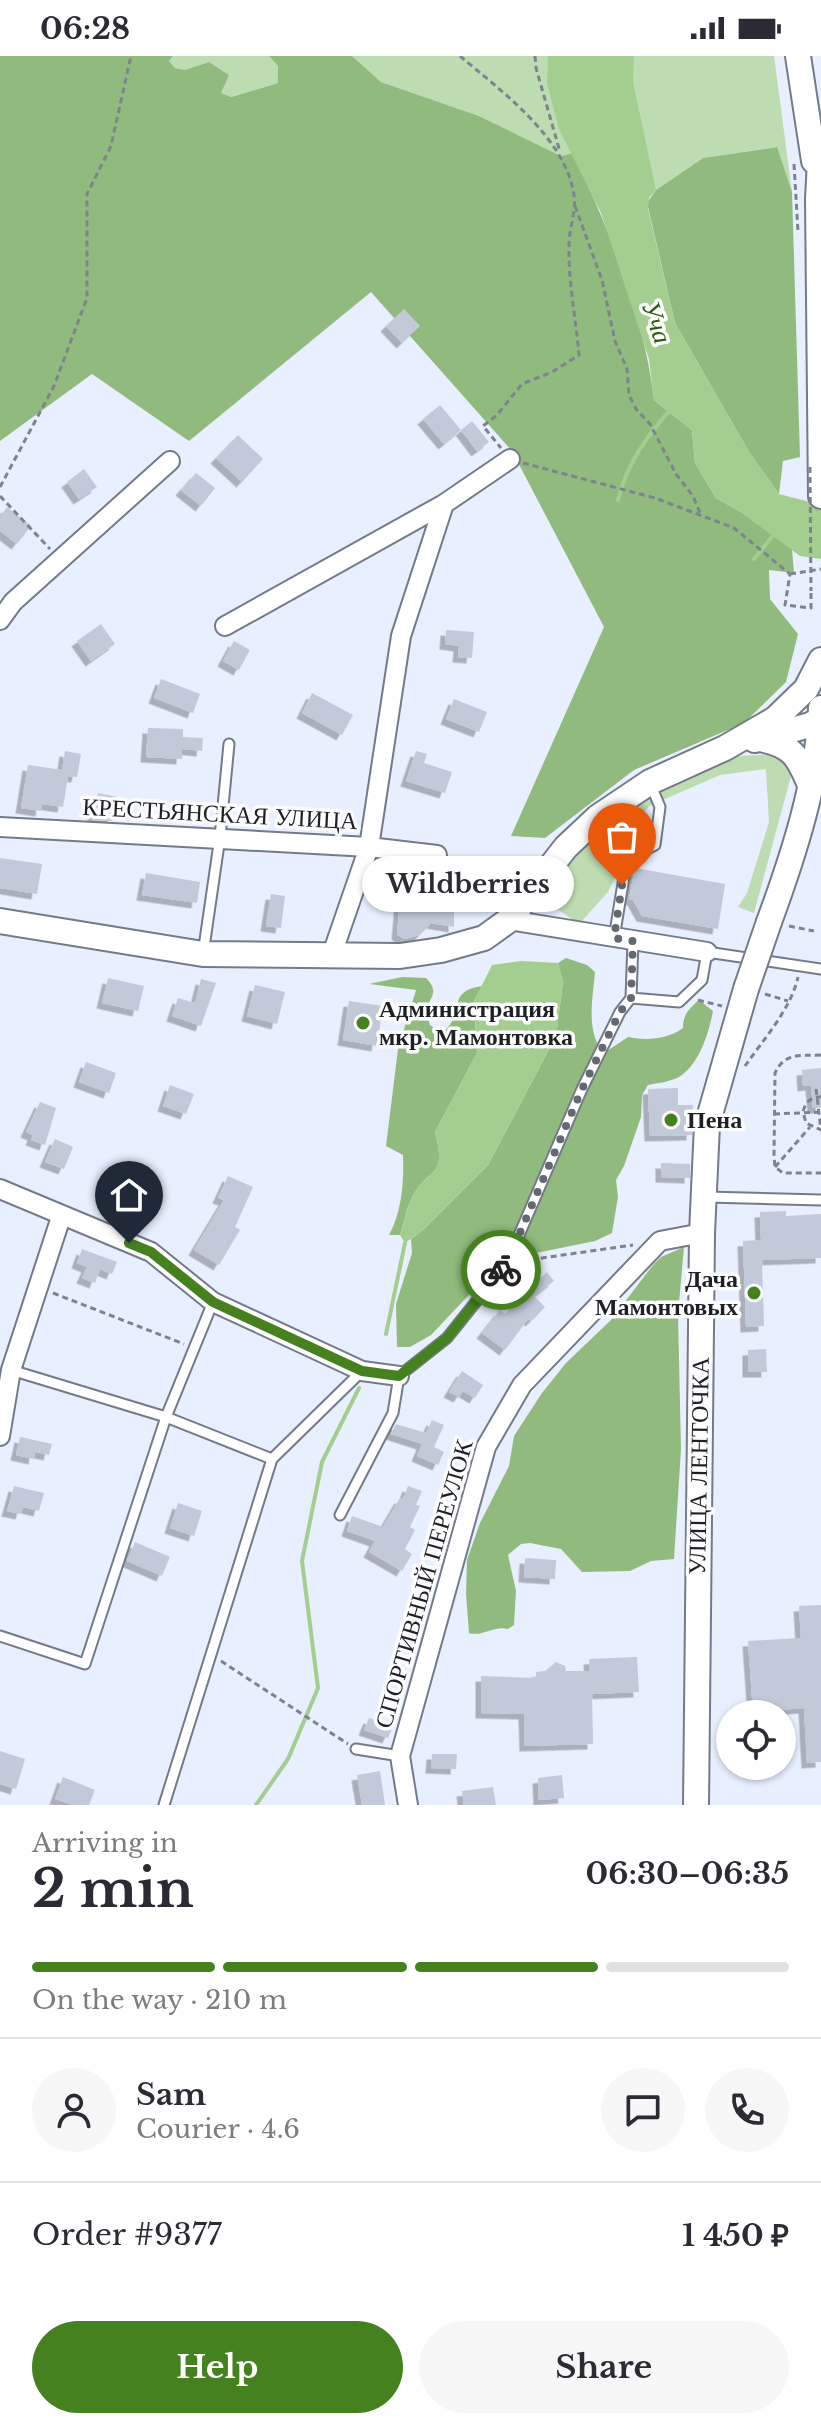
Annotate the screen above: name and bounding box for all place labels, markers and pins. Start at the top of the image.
pin [588,803,656,885]
callout: Wildberries [362,857,574,913]
place label: Администрация мкр. Мамонтовка [379,994,573,1051]
marker: Администрация мкр. Мамонтовка [354,1014,372,1032]
place label: Пена [687,1105,742,1134]
marker: Пена [662,1111,680,1129]
pin [95,1161,163,1243]
place label: Дача Мамонтовых [595,1264,738,1321]
marker: Дача Мамонтовых [745,1284,763,1302]

